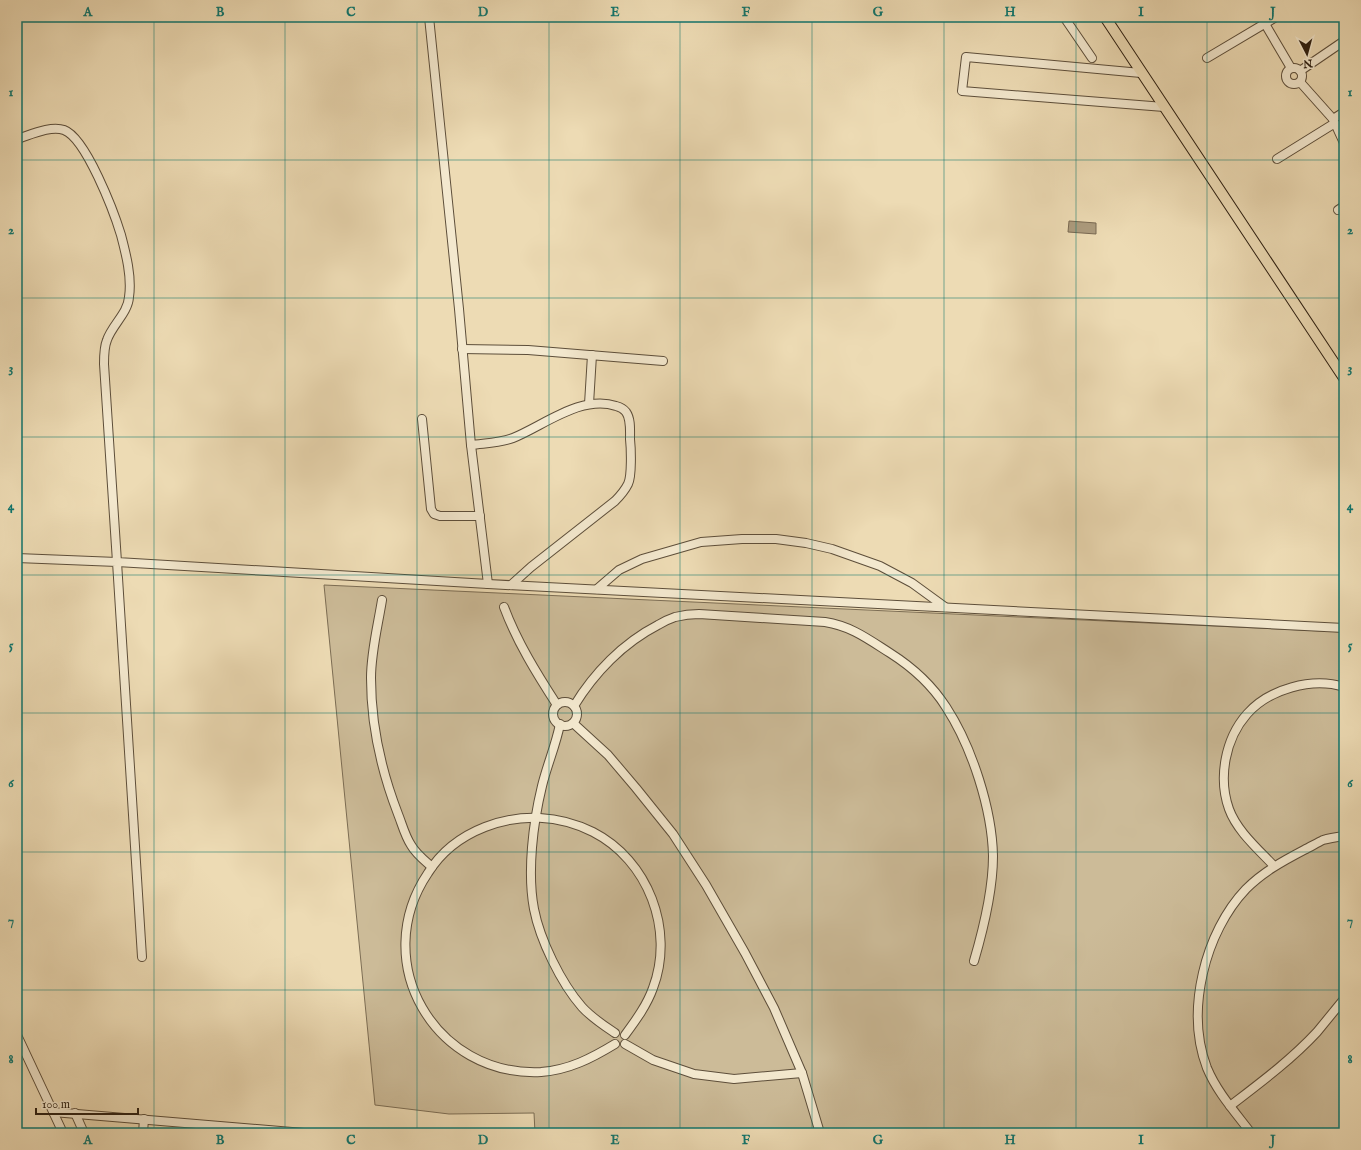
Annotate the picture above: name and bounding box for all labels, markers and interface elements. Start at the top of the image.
text: A [83,4,94,21]
text: B [216,4,225,21]
text: C [346,4,356,21]
text: D [478,4,489,21]
text: E [610,4,620,21]
text: F [742,4,751,21]
text: G [873,4,884,21]
text: H [1004,4,1016,21]
text: I [1138,4,1144,21]
text: J [1268,4,1276,21]
north arrow [1287,34,1327,74]
text: N [1302,55,1314,70]
text: 1 [9,84,14,101]
text: 1 [1348,84,1353,101]
text: 2 [8,222,14,239]
text: 2 [1347,222,1353,239]
text: 3 [9,360,14,377]
text: 3 [1348,360,1353,377]
text: 4 [8,498,15,515]
text: 4 [1347,498,1354,515]
text: 5 [9,637,14,654]
text: 5 [1348,637,1353,654]
text: 6 [8,775,14,792]
text: 6 [1347,775,1353,792]
text: 7 [8,913,14,930]
text: 7 [1347,913,1353,930]
text: 8 [8,1051,14,1068]
text: 8 [1347,1051,1353,1068]
scale bar [36,1090,138,1116]
text: 100 m [42,1097,70,1112]
text: A [83,1132,94,1149]
text: B [216,1132,225,1149]
text: C [346,1132,356,1149]
text: D [478,1132,489,1149]
text: E [610,1132,620,1149]
text: F [742,1132,751,1149]
text: G [873,1132,884,1149]
text: H [1004,1132,1016,1149]
text: I [1138,1132,1144,1149]
text: J [1268,1132,1276,1149]

